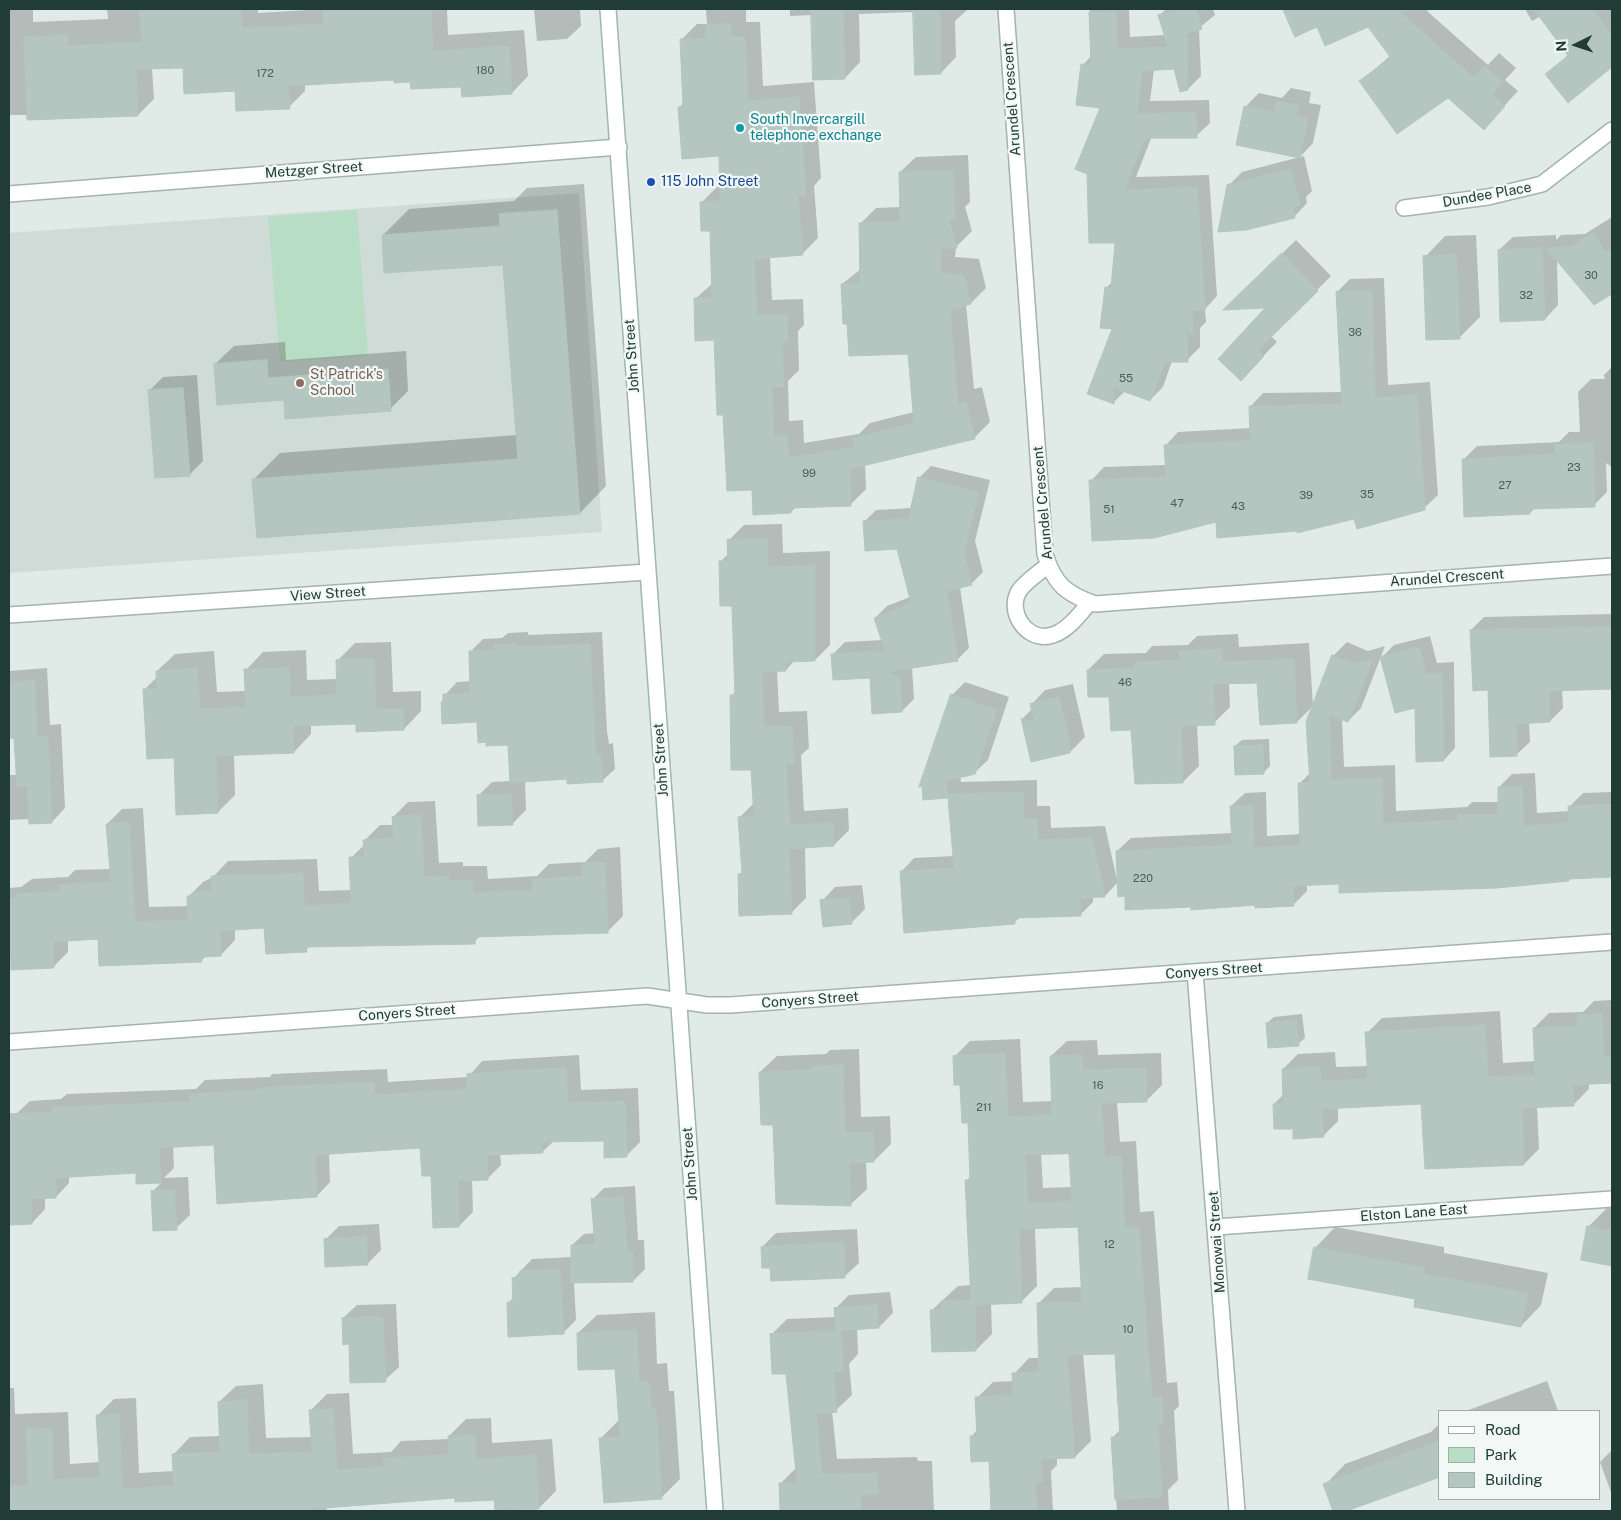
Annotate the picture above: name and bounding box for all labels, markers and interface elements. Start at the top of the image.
north arrow [1551,20,1601,70]
text: N [1553,40,1569,52]
street label: Arundel Crescent [1000,41,1024,157]
house number: 180 [476,64,494,78]
house number: 172 [256,67,274,81]
place label: South Invercargill telephone exchange [750,112,882,144]
marker: South Invercargill telephone exchange [734,122,746,134]
street label: Metzger Street [264,158,364,182]
place label: 115 John Street [661,174,759,190]
marker: 115 John Street [645,176,657,188]
street label: Dundee Place [1441,179,1533,211]
house number: 30 [1584,269,1598,283]
house number: 32 [1519,289,1533,303]
street label: John Street [621,319,643,393]
house number: 36 [1348,326,1362,340]
place label: St Patrick's School [310,367,383,400]
house number: 55 [1119,372,1133,386]
marker: St Patrick's School [294,377,306,389]
street label: Arundel Crescent [1030,445,1056,561]
house number: 23 [1567,461,1581,475]
house number: 99 [802,467,816,481]
house number: 27 [1498,479,1512,493]
house number: 35 [1360,488,1374,502]
house number: 39 [1299,489,1313,503]
house number: 47 [1170,497,1184,511]
house number: 43 [1231,500,1245,514]
house number: 51 [1103,503,1115,517]
street label: Arundel Crescent [1389,566,1505,590]
street label: View Street [290,583,366,605]
house number: 46 [1118,676,1132,690]
street label: John Street [650,723,672,797]
house number: 220 [1133,872,1153,886]
street label: Conyers Street [1165,959,1263,983]
street label: Conyers Street [761,988,859,1012]
street label: Conyers Street [358,1001,456,1025]
house number: 16 [1092,1079,1104,1093]
house number: 211 [976,1101,992,1115]
street label: John Street [679,1127,701,1201]
street label: Monowai Street [1205,1190,1229,1294]
street label: Elston Lane East [1360,1201,1468,1225]
house number: 12 [1103,1238,1115,1252]
house number: 10 [1122,1323,1134,1337]
legend [1438,1410,1601,1500]
text: Road [1485,1421,1521,1438]
text: Park [1485,1446,1517,1463]
text: Building [1485,1471,1543,1488]

